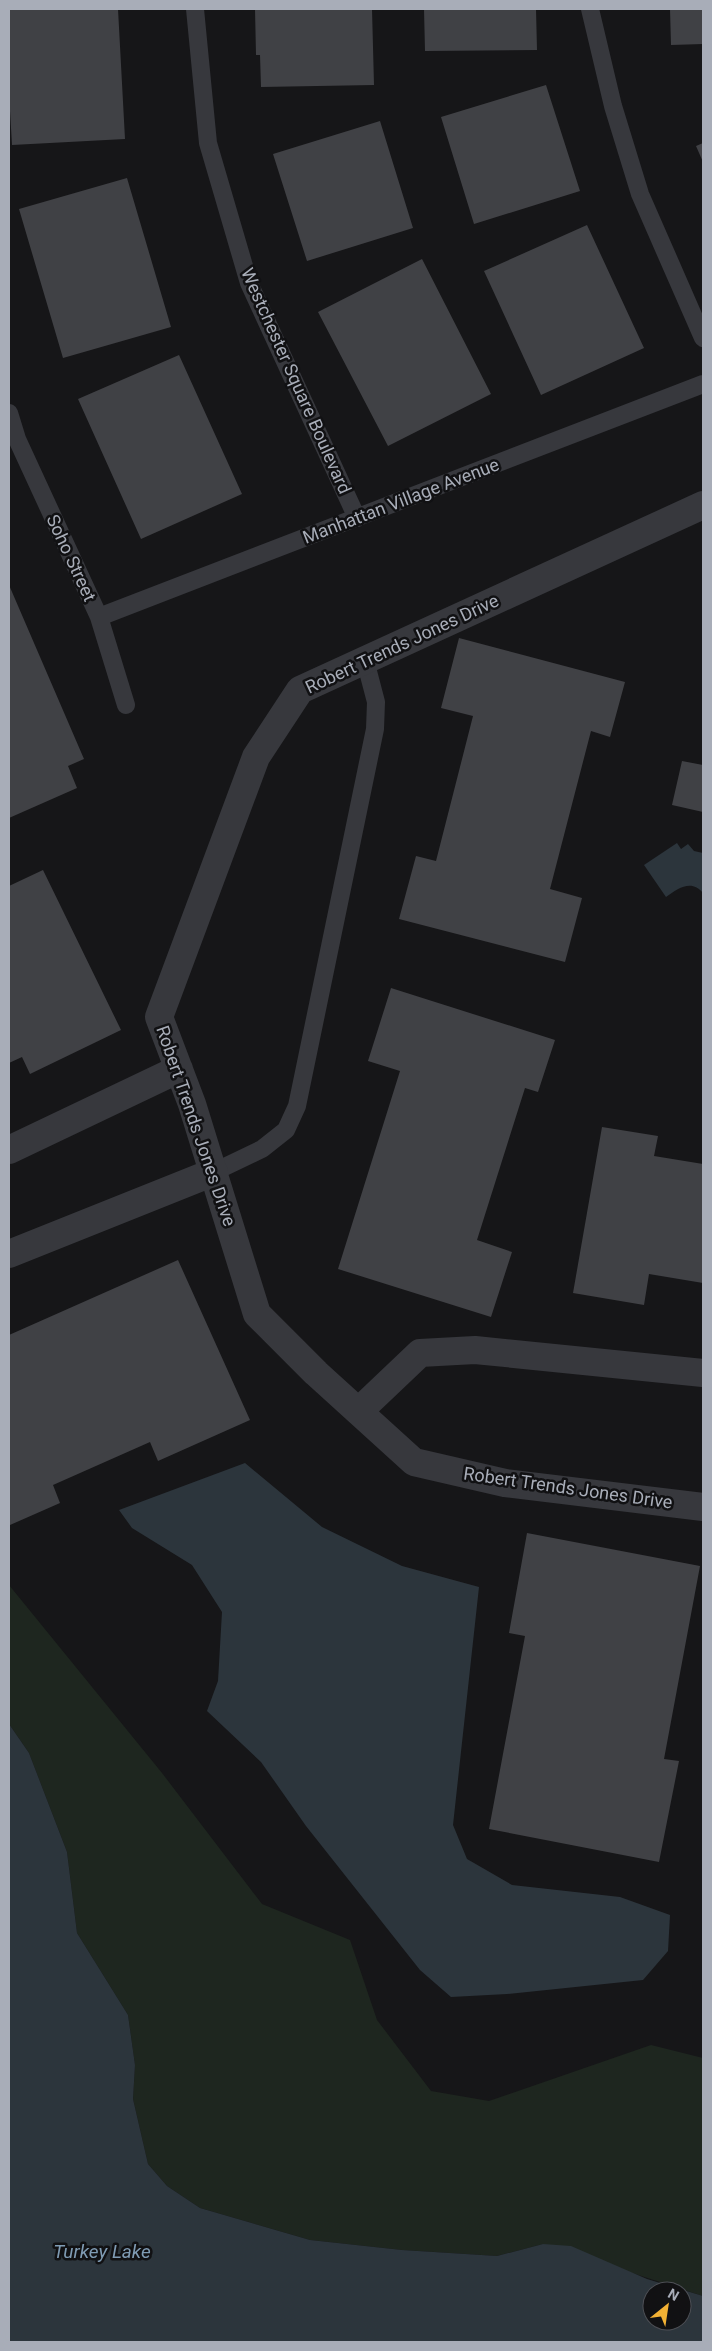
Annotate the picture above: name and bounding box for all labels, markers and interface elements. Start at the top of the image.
street label: Westchester Square Boulevard [237,265,356,497]
street label: Manhattan Village Avenue [300,453,502,548]
street label: Soho Street [42,511,101,605]
street label: Robert Trends Jones Drive [302,589,502,698]
street label: Robert Trends Jones Drive [152,1023,241,1229]
street label: Robert Trends Jones Drive [462,1462,674,1513]
water label: Turkey Lake [53,2240,151,2263]
north arrow [642,2281,692,2331]
text: N [665,2285,682,2304]

